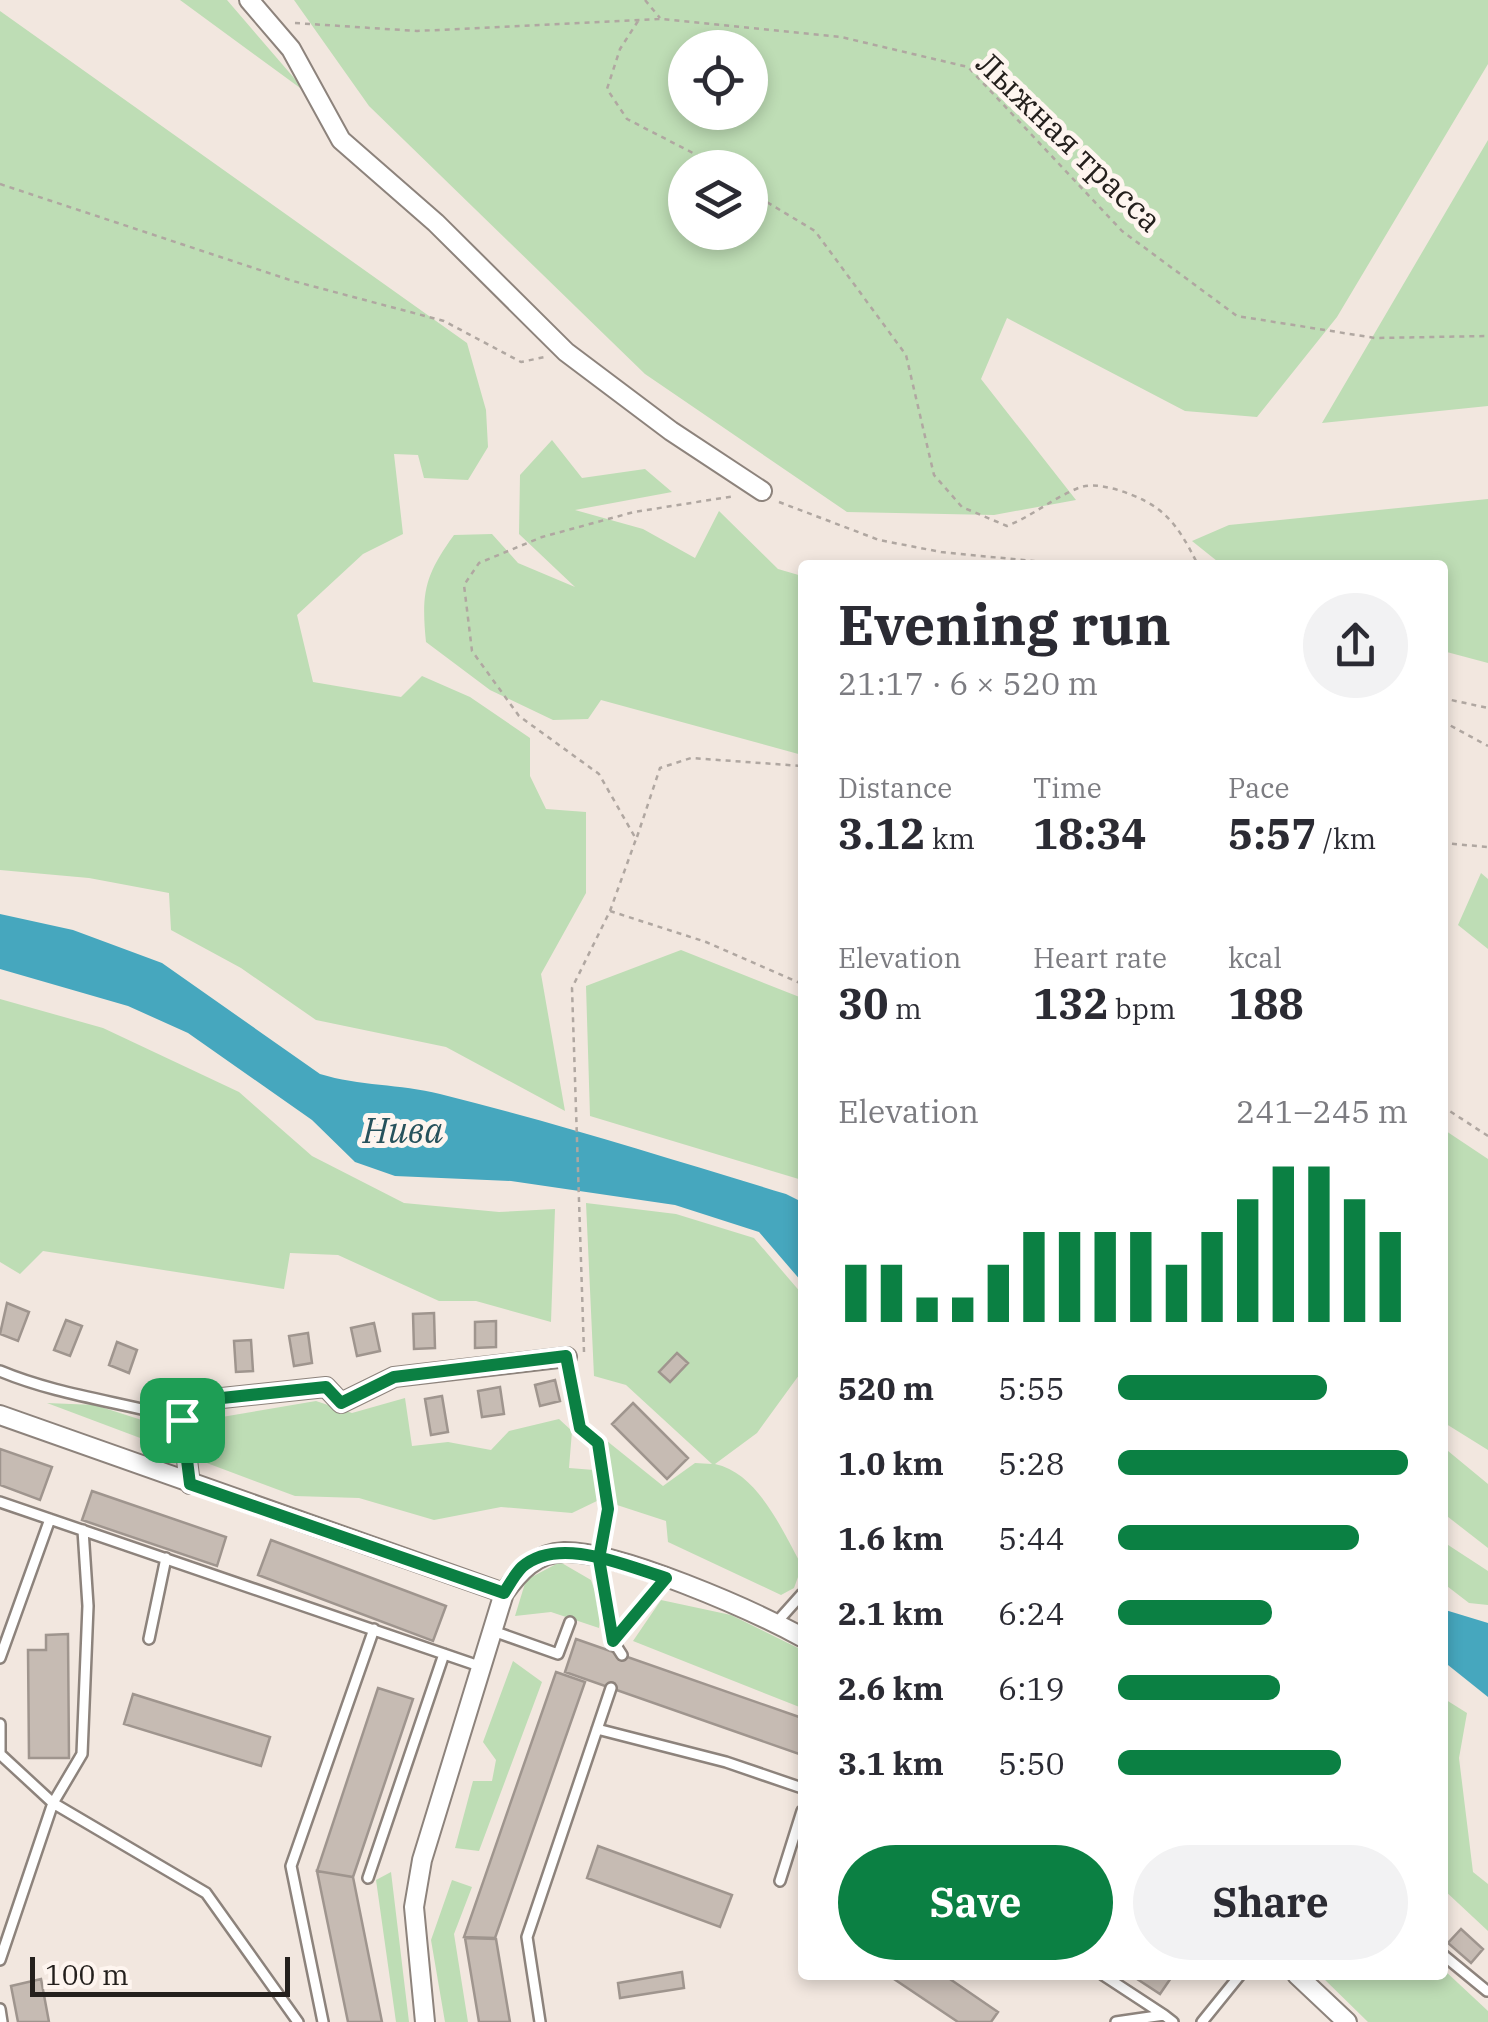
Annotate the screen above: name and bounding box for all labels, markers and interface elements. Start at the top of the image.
map controls [668,30,768,250]
button: locate [668,30,768,130]
street label: Лыжная трасса [968,42,1171,240]
button: layers [668,150,768,250]
text: Evening run [838,589,1171,660]
button: share [1303,593,1408,698]
text: 21:17 · 6 × 520 m [838,662,1098,704]
text: Distance [838,769,952,806]
text: Time [1033,769,1102,806]
text: Pace [1228,769,1290,806]
text: 3.12 [838,806,925,861]
text: 18:34 [1033,806,1147,861]
text: 5:57 [1228,806,1316,861]
text: km [925,820,975,857]
text: /km [1316,820,1376,857]
text: Elevation [838,939,961,976]
text: Heart rate [1033,939,1167,976]
text: kcal [1228,939,1282,976]
text: 30 [838,976,888,1031]
text: 132 [1033,976,1109,1031]
text: 188 [1228,976,1304,1031]
text: m [888,990,922,1027]
text: bpm [1109,990,1176,1027]
text: Elevation [838,1090,979,1132]
text: 241–245 m [1236,1090,1408,1132]
water label: Нива [362,1107,443,1153]
text: 520 m [838,1367,934,1409]
text: 5:55 [998,1367,1065,1409]
pin [140,1378,225,1463]
icon: arrive [155,1393,210,1448]
text: 1.0 km [838,1442,944,1484]
text: 5:28 [998,1442,1065,1484]
text: 1.6 km [838,1517,944,1559]
text: 5:44 [998,1517,1065,1559]
text: 2.1 km [838,1592,944,1634]
text: 6:24 [998,1592,1065,1634]
text: 2.6 km [838,1667,944,1709]
text: 6:19 [998,1667,1065,1709]
text: 3.1 km [838,1742,944,1784]
text: 5:50 [998,1742,1065,1784]
button: Save [838,1845,1113,1960]
button: Share [1133,1845,1408,1960]
scale bar [30,1952,290,1996]
text: 100 m [45,1956,129,1993]

